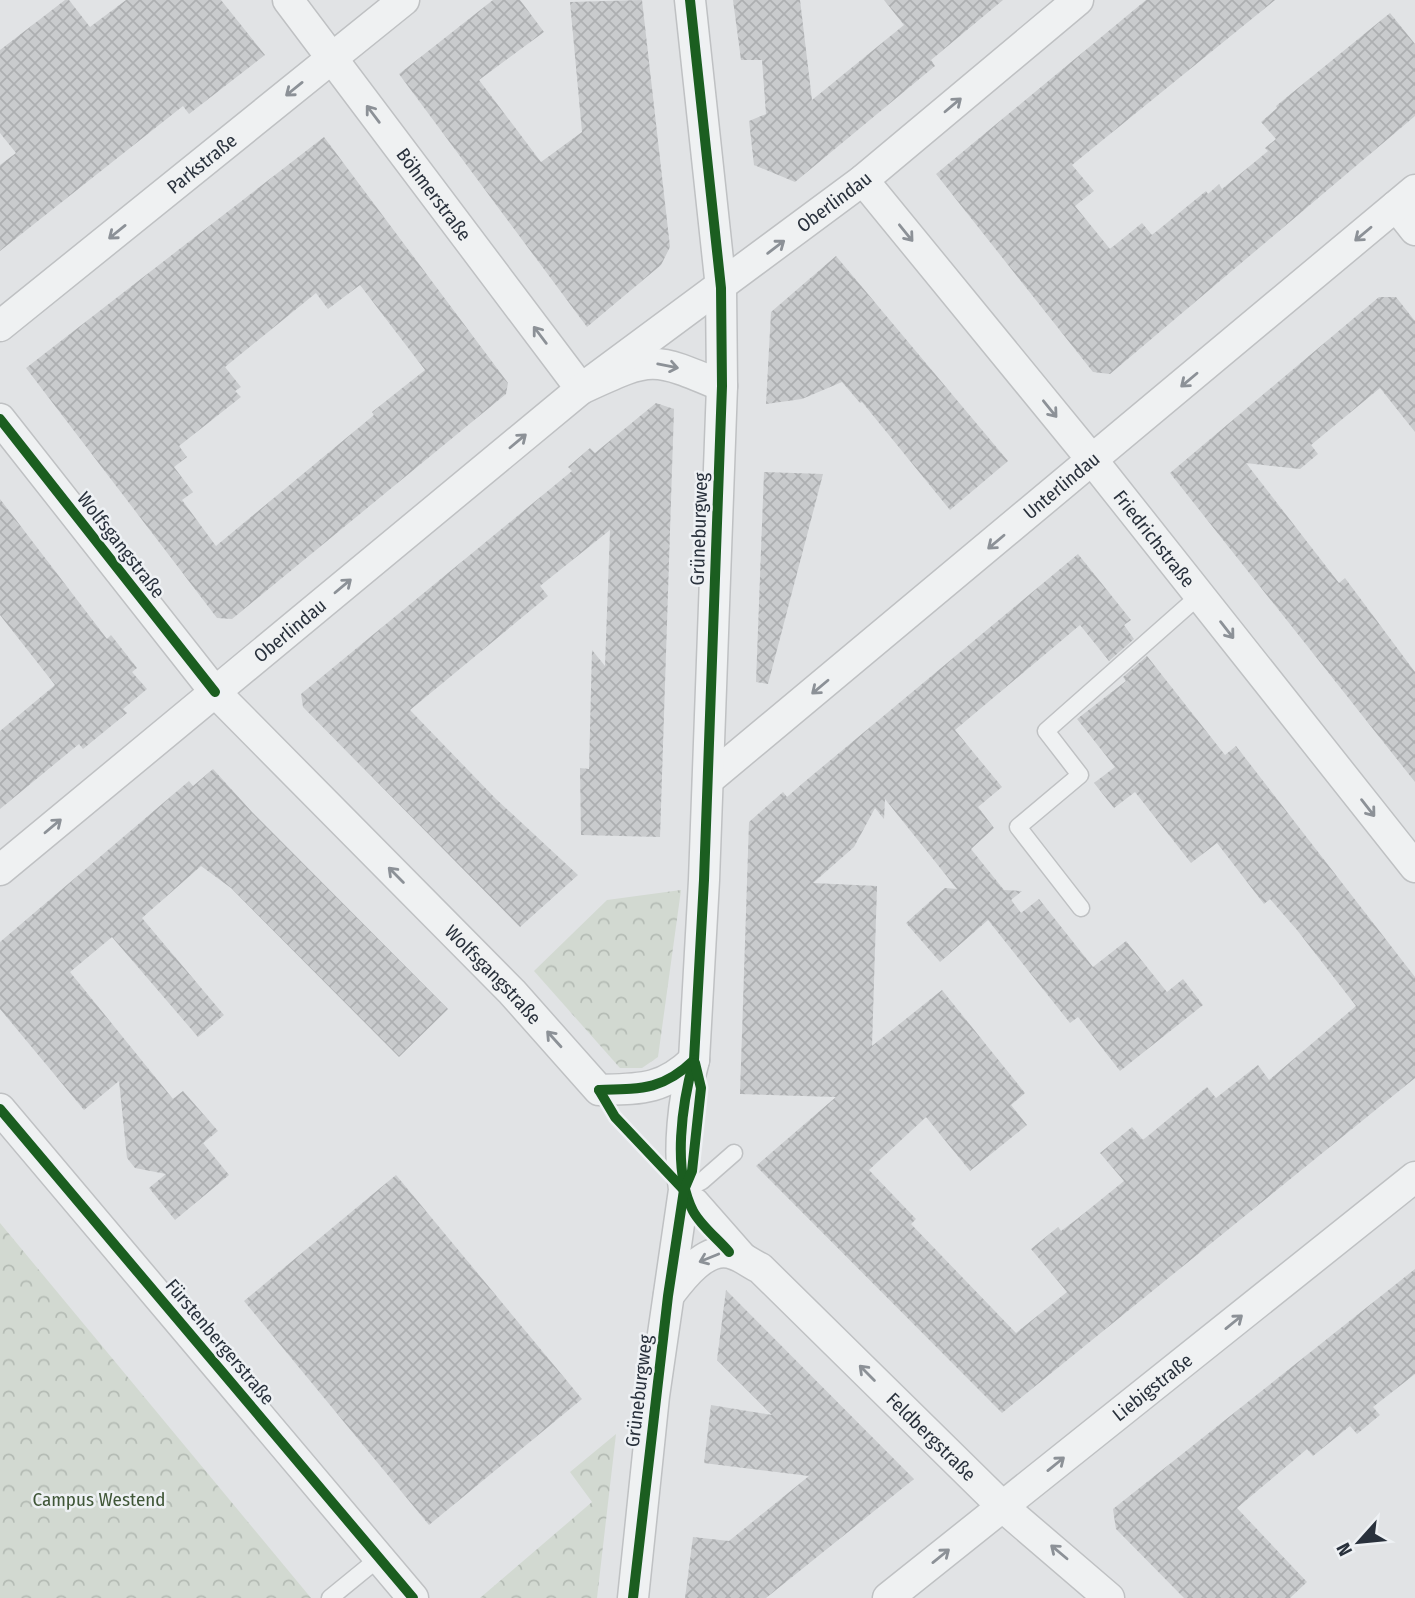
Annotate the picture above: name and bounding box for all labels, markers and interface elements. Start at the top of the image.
one-way arrow [285,81,303,96]
one-way arrow [944,97,962,113]
one-way arrow [366,105,381,124]
street label: Parkstraße [162,128,241,198]
street label: Böhmerstraße [392,143,476,245]
street label: Oberlindau [792,166,876,237]
one-way arrow [899,223,914,241]
one-way arrow [108,224,126,239]
one-way arrow [1354,226,1372,242]
one-way arrow [766,240,785,255]
one-way arrow [532,326,547,345]
one-way arrow [656,360,678,373]
one-way arrow [1180,372,1198,388]
one-way arrow [1042,400,1058,418]
one-way arrow [509,433,527,449]
street label: Unterlindau [1018,447,1104,524]
street label: Grüneburgweg [686,472,712,586]
street label: Friedrichstraße [1109,485,1200,592]
street label: Wolfsgangstraße [72,487,170,603]
one-way arrow [987,534,1005,550]
one-way arrow [334,578,352,594]
street label: Oberlindau [249,594,331,667]
one-way arrow [1219,620,1235,638]
one-way arrow [812,679,830,695]
one-way arrow [1361,799,1376,817]
one-way arrow [43,819,61,834]
one-way arrow [388,867,405,884]
street label: Wolfsgangstraße [440,920,546,1029]
one-way arrow [545,1031,562,1048]
one-way arrow [699,1253,720,1266]
street label: Fürstenbergerstraße [161,1275,279,1409]
one-way arrow [1224,1314,1242,1329]
street label: Grüneburgweg [621,1333,657,1448]
street label: Liebigstraße [1108,1348,1197,1426]
one-way arrow [858,1365,875,1382]
street label: Feldbergstraße [882,1388,981,1485]
one-way arrow [1047,1456,1065,1471]
park label: Campus Westend [32,1488,166,1511]
north arrow [1324,1507,1394,1577]
text: N [1331,1539,1357,1560]
one-way arrow [1050,1544,1068,1560]
one-way arrow [932,1548,950,1563]

